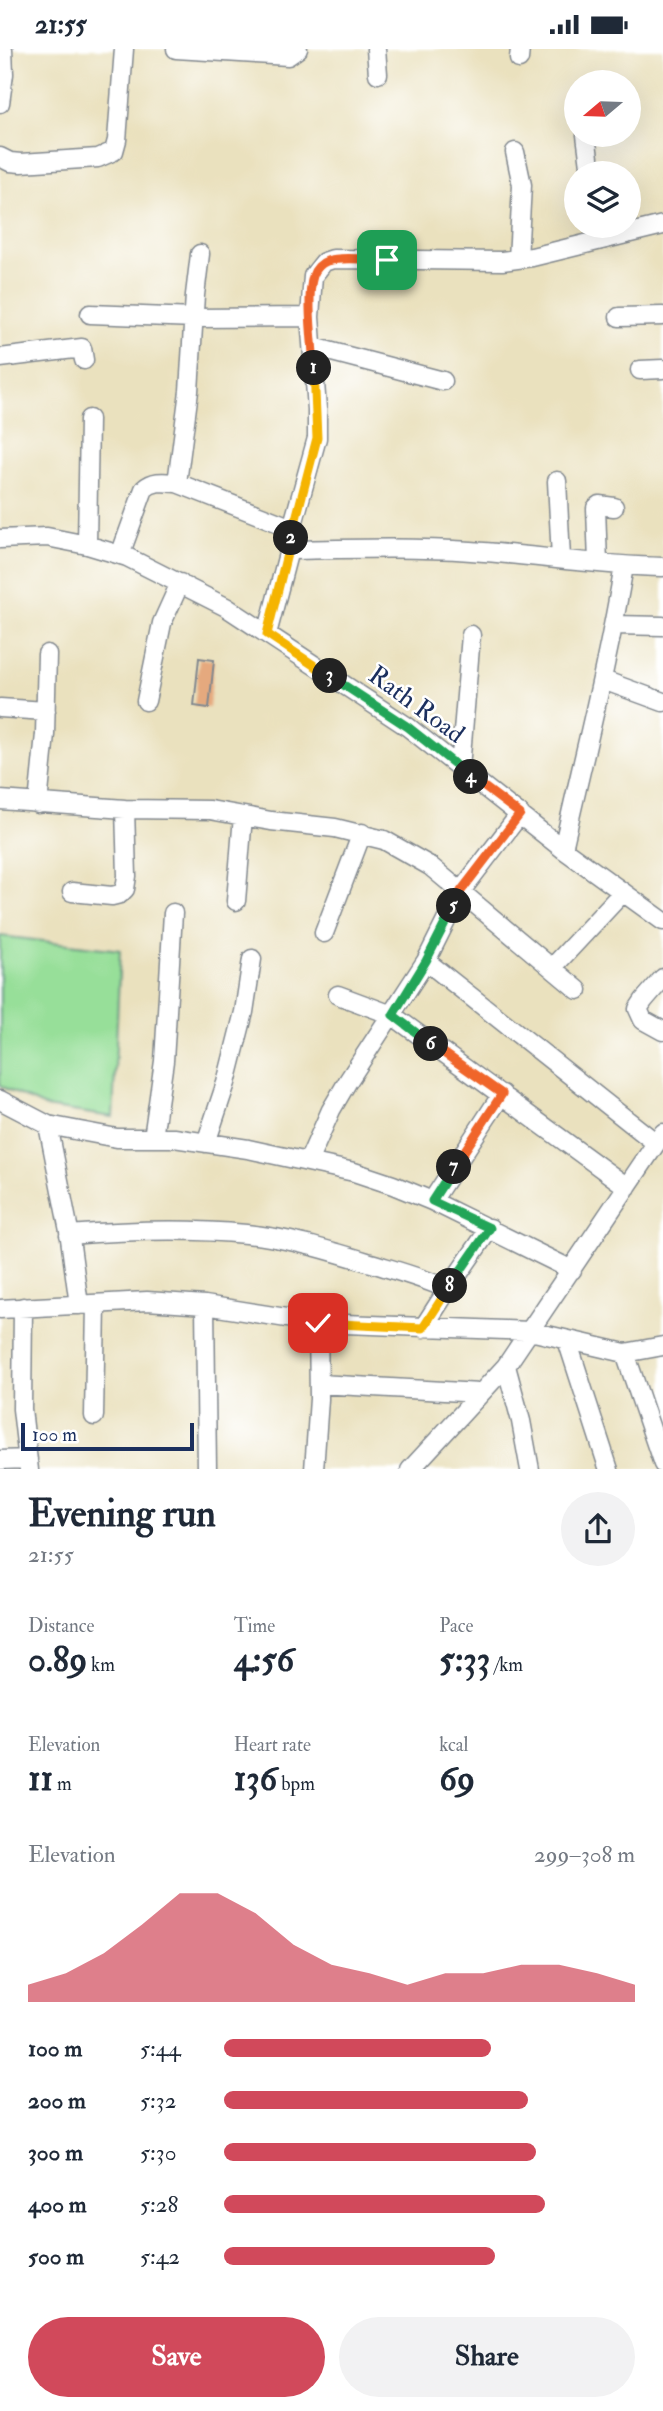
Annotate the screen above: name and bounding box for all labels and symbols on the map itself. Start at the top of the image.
north arrow [564,70,640,147]
pin [357,230,417,290]
pin: 1 [296,351,332,385]
pin: 2 [274,521,308,555]
pin: 3 [312,659,348,693]
street label: Rath Road [362,659,471,751]
pin: 4 [454,759,489,795]
pin: 5 [436,889,472,923]
pin: 6 [414,1027,448,1061]
pin: 7 [436,1149,472,1185]
pin: 8 [433,1269,468,1303]
pin [288,1293,348,1353]
scale bar [21,1421,194,1452]

